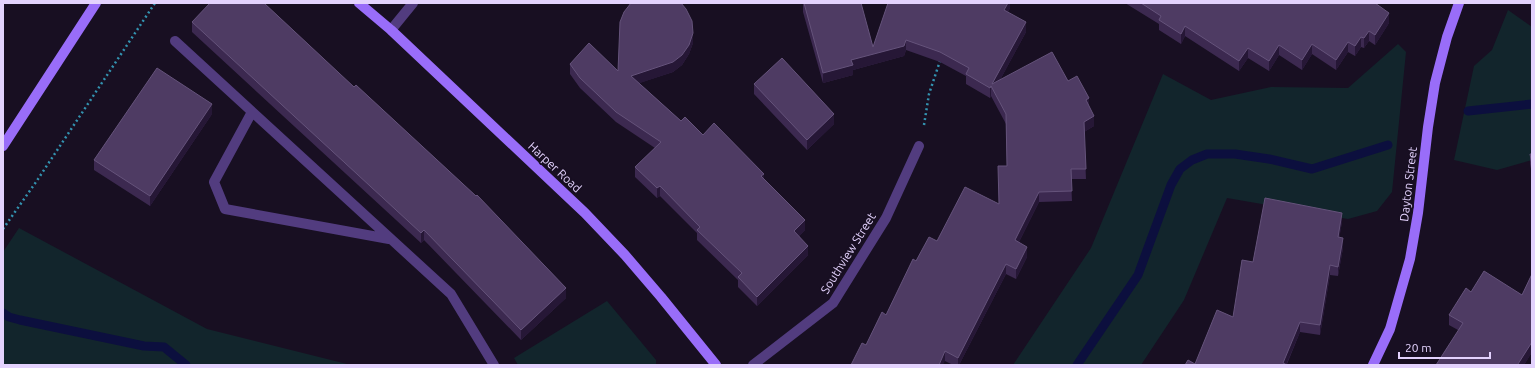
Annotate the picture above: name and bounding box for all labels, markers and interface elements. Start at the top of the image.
street label: Harper Road [526,139,584,195]
street label: Dayton Street [1397,146,1419,222]
street label: Southview Street [818,210,878,296]
scale bar [1399,334,1490,360]
text: 20 m [1405,341,1432,354]

